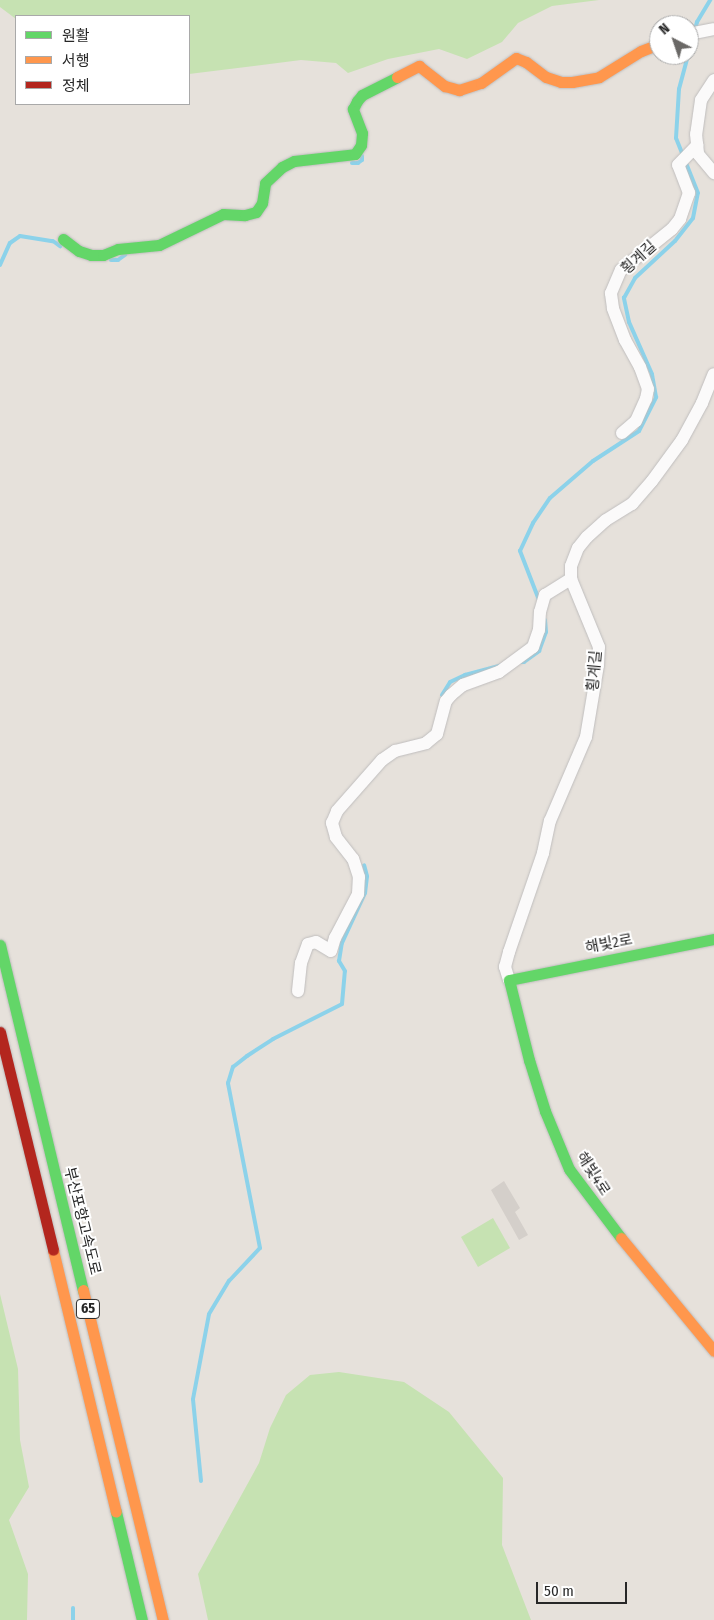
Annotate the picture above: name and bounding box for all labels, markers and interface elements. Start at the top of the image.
legend [15,15,190,105]
north arrow [649,15,699,65]
text: N [656,20,673,38]
text: 원활 [62,27,90,45]
text: 서행 [62,52,90,70]
text: 정체 [62,77,90,95]
street label: 횡계길 [618,237,660,279]
street label: 횡계길 [584,650,606,692]
street label: 해빛2로 [584,931,634,957]
street label: 해빛4로 [572,1149,614,1199]
street label: 부산포항고속도로 [60,1165,104,1277]
road number: 65 [76,1298,100,1320]
scale bar [539,1572,630,1604]
text: 50 m [544,1582,574,1600]

